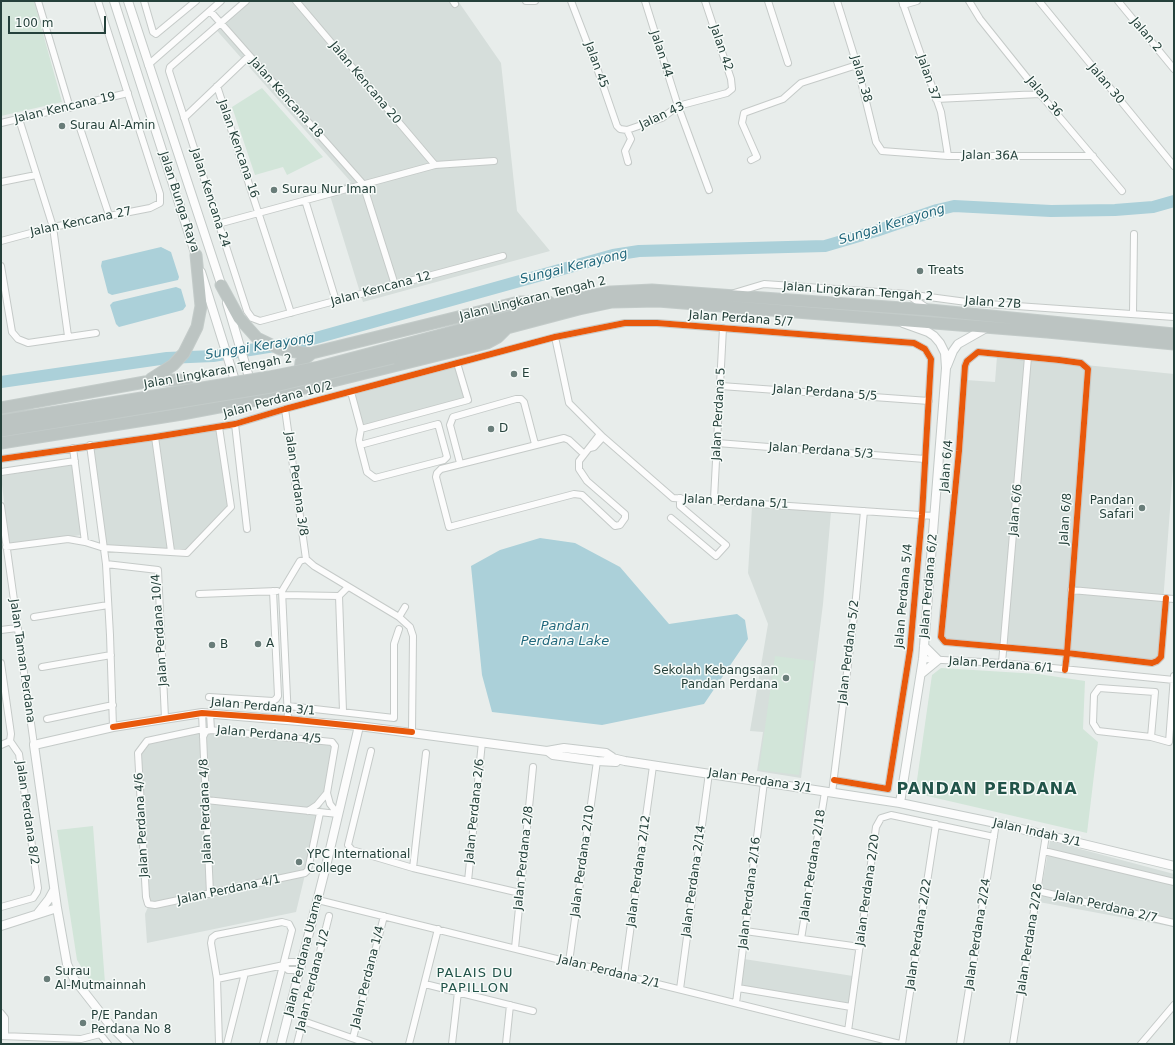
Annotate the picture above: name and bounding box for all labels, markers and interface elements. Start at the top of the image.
scale bar [10,8,108,34]
street label: Jalan 2 [1127,15,1165,55]
text: 100 m [15,16,53,30]
street label: Jalan 42 [706,23,736,73]
street label: Jalan 44 [647,29,675,79]
street label: Jalan Kencana 20 [326,39,404,127]
street label: Jalan 45 [581,40,611,90]
street label: Jalan 37 [913,53,943,103]
street label: Jalan 38 [847,54,875,104]
street label: Jalan Kencana 18 [246,55,326,141]
street label: Jalan 30 [1085,61,1127,107]
street label: Jalan 36 [1023,74,1065,120]
street label: Jalan Kencana 19 [13,89,117,127]
street label: Jalan Kencana 16 [214,98,262,200]
street label: Jalan 43 [637,99,687,133]
place label: Surau Al-Amin [70,119,155,133]
marker: Surau Al-Amin [57,121,67,131]
street label: Jalan Kencana 24 [187,147,233,249]
street label: Jalan 36A [962,148,1018,164]
street label: Jalan Bunga Raya [156,150,202,254]
place label: Surau Nur Iman [282,183,376,197]
marker: Surau Nur Iman [269,185,279,195]
water label: Sungai Kerayong [837,201,947,249]
street label: Jalan Kencana 27 [29,204,133,240]
water label: Sungai Kerayong [519,246,629,288]
place label: Treats [928,264,964,278]
marker: Treats [915,266,925,276]
street label: Jalan Kencana 12 [329,269,433,309]
street label: Jalan Lingkaran Tengah 2 [458,274,608,324]
street label: Jalan Lingkaran Tengah 2 [783,280,933,304]
street label: Jalan 27B [964,294,1022,312]
street label: Jalan Perdana 5/7 [688,308,794,330]
water label: Sungai Kerayong [204,331,316,363]
street label: Jalan Lingkaran Tengah 2 [143,352,293,392]
place label: E [522,367,530,381]
street label: Jalan Perdana 5 [709,367,729,461]
marker: E [509,369,519,379]
street label: Jalan Perdana 10/2 [222,378,334,422]
street label: Jalan Perdana 5/5 [772,382,878,404]
place label: D [499,422,508,436]
marker: D [486,424,496,434]
street label: Jalan Perdana 3/8 [282,431,310,537]
street label: Jalan 6/4 [938,439,956,493]
street label: Jalan Perdana 5/3 [768,440,874,462]
street label: Jalan 6/6 [1007,483,1025,537]
street label: Jalan Perdana 5/1 [683,492,789,512]
street label: Jalan 6/8 [1057,492,1075,546]
place label: Pandan Safari [1090,494,1134,522]
marker: Pandan Safari [1137,503,1147,513]
street label: Jalan Perdana 6/2 [917,533,941,639]
street label: Jalan Perdana 5/4 [892,543,916,649]
street label: Jalan Perdana 10/4 [149,573,171,687]
street label: Jalan Taman Perdana [6,598,38,724]
street label: Jalan Perdana 5/2 [835,599,863,705]
water label: Pandan Perdana Lake [521,619,609,650]
place label: A [266,637,274,651]
place label: B [220,638,228,652]
marker: A [253,639,263,649]
marker: B [207,640,217,650]
street label: Jalan Perdana 6/1 [948,654,1054,676]
place label: Sekolah Kebangsaan Pandan Perdana [654,664,778,692]
marker: Sekolah Kebangsaan Pandan Perdana [781,673,791,683]
street label: Jalan Perdana 3/1 [210,695,316,719]
street label: Jalan Perdana 4/5 [216,723,322,747]
street label: Jalan Perdana 4/8 [197,758,215,864]
street label: Jalan Perdana 2/6 [462,758,488,864]
street label: Jalan Perdana 8/2 [13,760,41,866]
street label: Jalan Perdana 3/1 [707,766,813,796]
street label: Jalan Perdana 4/6 [132,772,152,878]
district label: PANDAN PERDANA [896,780,1078,800]
street label: Jalan Perdana 2/10 [568,804,598,918]
street label: Jalan Perdana 2/8 [511,805,537,911]
street label: Jalan Perdana 2/18 [797,808,829,922]
street label: Jalan Perdana 2/12 [624,814,654,928]
street label: Jalan Indah 3/1 [992,816,1082,850]
street label: Jalan Perdana 2/14 [679,824,709,938]
street label: Jalan Perdana 2/20 [853,833,883,947]
street label: Jalan Perdana 2/16 [736,836,764,950]
place label: YPC International College [307,848,410,876]
marker: YPC International College [294,857,304,867]
street label: Jalan Perdana 4/1 [176,872,282,908]
street label: Jalan Perdana 2/22 [903,877,935,991]
street label: Jalan Perdana 2/24 [962,877,994,991]
street label: Jalan Perdana 2/26 [1014,882,1046,996]
street label: Jalan Perdana 2/7 [1053,888,1159,926]
street label: Jalan Perdana Utama [282,892,326,1018]
street label: Jalan Perdana 1/4 [348,924,388,1030]
street label: Jalan Perdana 1/2 [293,927,333,1033]
street label: Jalan Perdana 2/1 [556,952,662,992]
place label: Surau Al-Mutmainnah [55,965,146,993]
district label: PALAIS DU PAPILLON [436,966,514,997]
marker: Surau Al-Mutmainnah [42,974,52,984]
place label: P/E Pandan Perdana No 8 [91,1009,171,1037]
marker: P/E Pandan Perdana No 8 [78,1018,88,1028]

